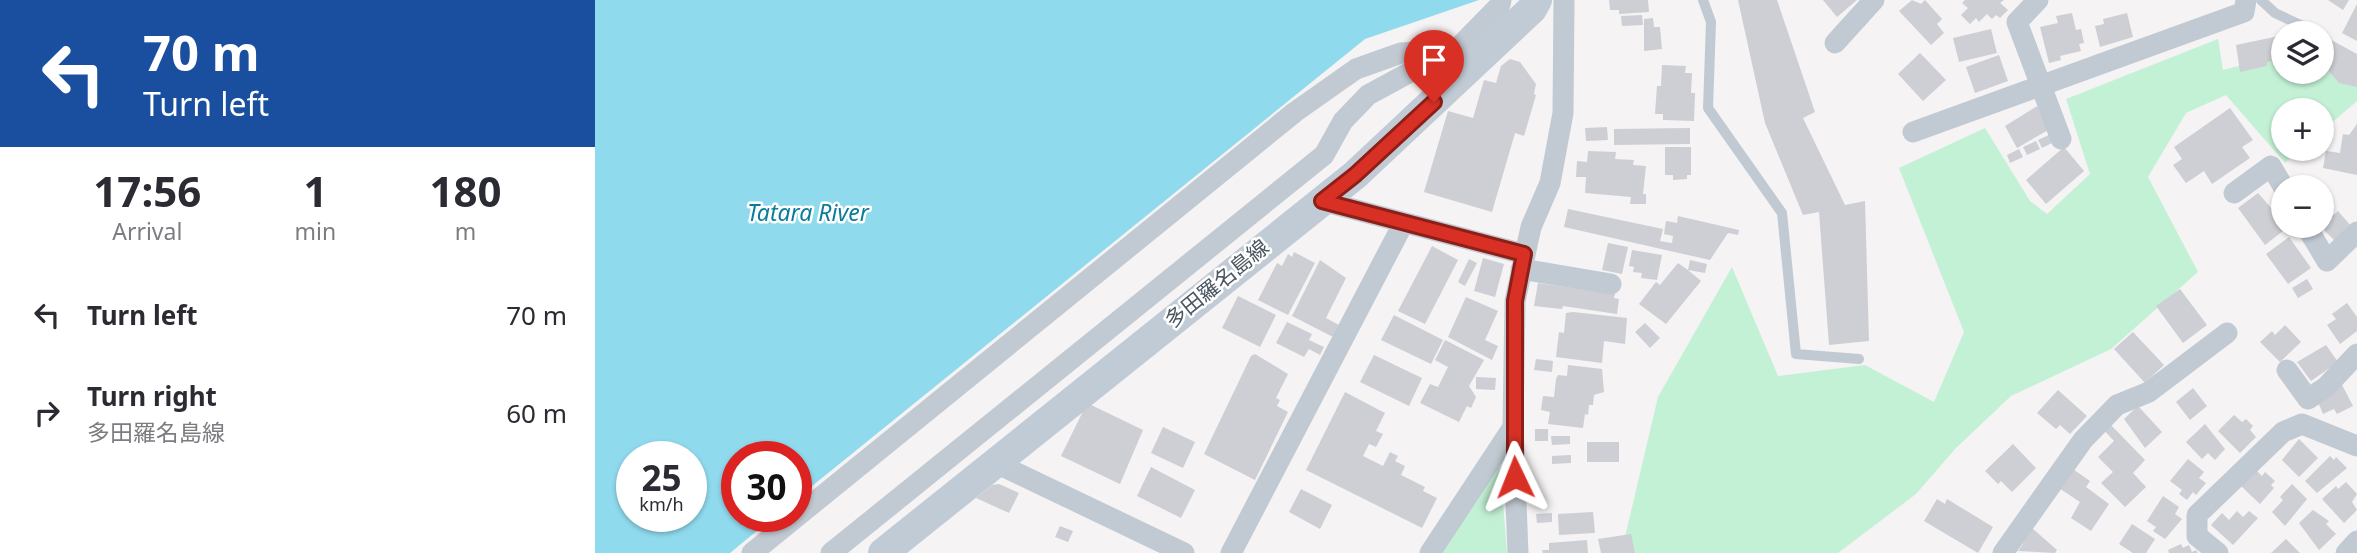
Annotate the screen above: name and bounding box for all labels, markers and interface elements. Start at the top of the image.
text: 70 m [143,19,260,85]
map controls [2271,21,2334,238]
button: layers [2271,21,2334,84]
icon: left [28,28,119,119]
pin [1404,30,1464,102]
icon: arrive [1415,41,1453,79]
text: Turn left [143,82,269,125]
button: + [2271,98,2334,161]
text: 17:56 [93,162,201,219]
text: 1 [303,162,327,219]
text: 180 [430,162,502,219]
button: − [2271,175,2334,238]
water label: Tatara River [747,196,870,228]
text: Arrival [112,215,182,247]
text: min [295,215,336,247]
text: m [455,215,476,247]
street label: 多田羅名島線 [1159,233,1274,334]
icon: left [28,296,66,334]
text: Turn left [87,297,198,333]
text: 70 m [506,297,567,333]
text: Turn right [87,378,217,414]
icon: right [28,394,66,432]
text: 60 m [506,395,567,431]
text: 多田羅名島線 [87,416,225,448]
position arrow [1478,440,1552,514]
speed limit sign: 30 [721,441,812,532]
text: 25 [641,454,682,501]
text: km/h [639,492,684,516]

